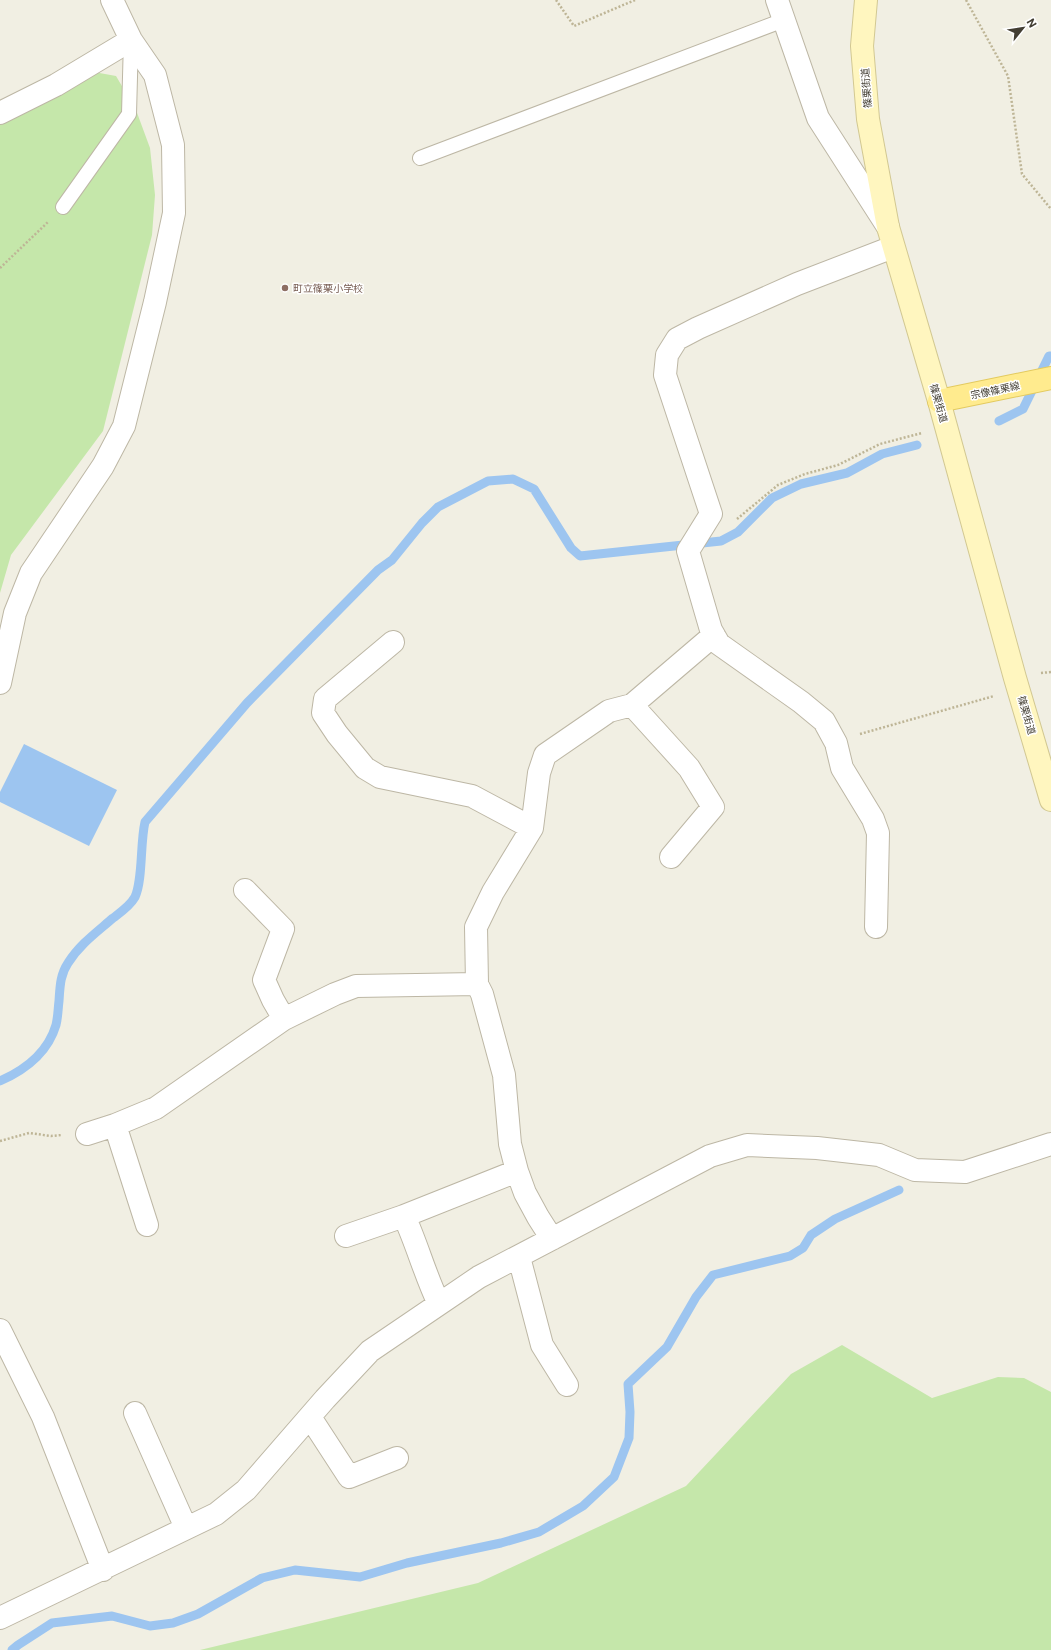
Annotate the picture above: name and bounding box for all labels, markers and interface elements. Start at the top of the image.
north arrow [1003,8,1043,48]
text: N [1024,16,1040,30]
street label: 篠栗街道 [859,68,873,108]
place label: 町立篠栗小学校 [293,282,363,294]
marker: 町立篠栗小学校 [280,283,290,293]
street label: 宗像篠栗線 [969,379,1021,401]
street label: 篠栗街道 [928,382,950,424]
street label: 篠栗街道 [1016,694,1038,736]

